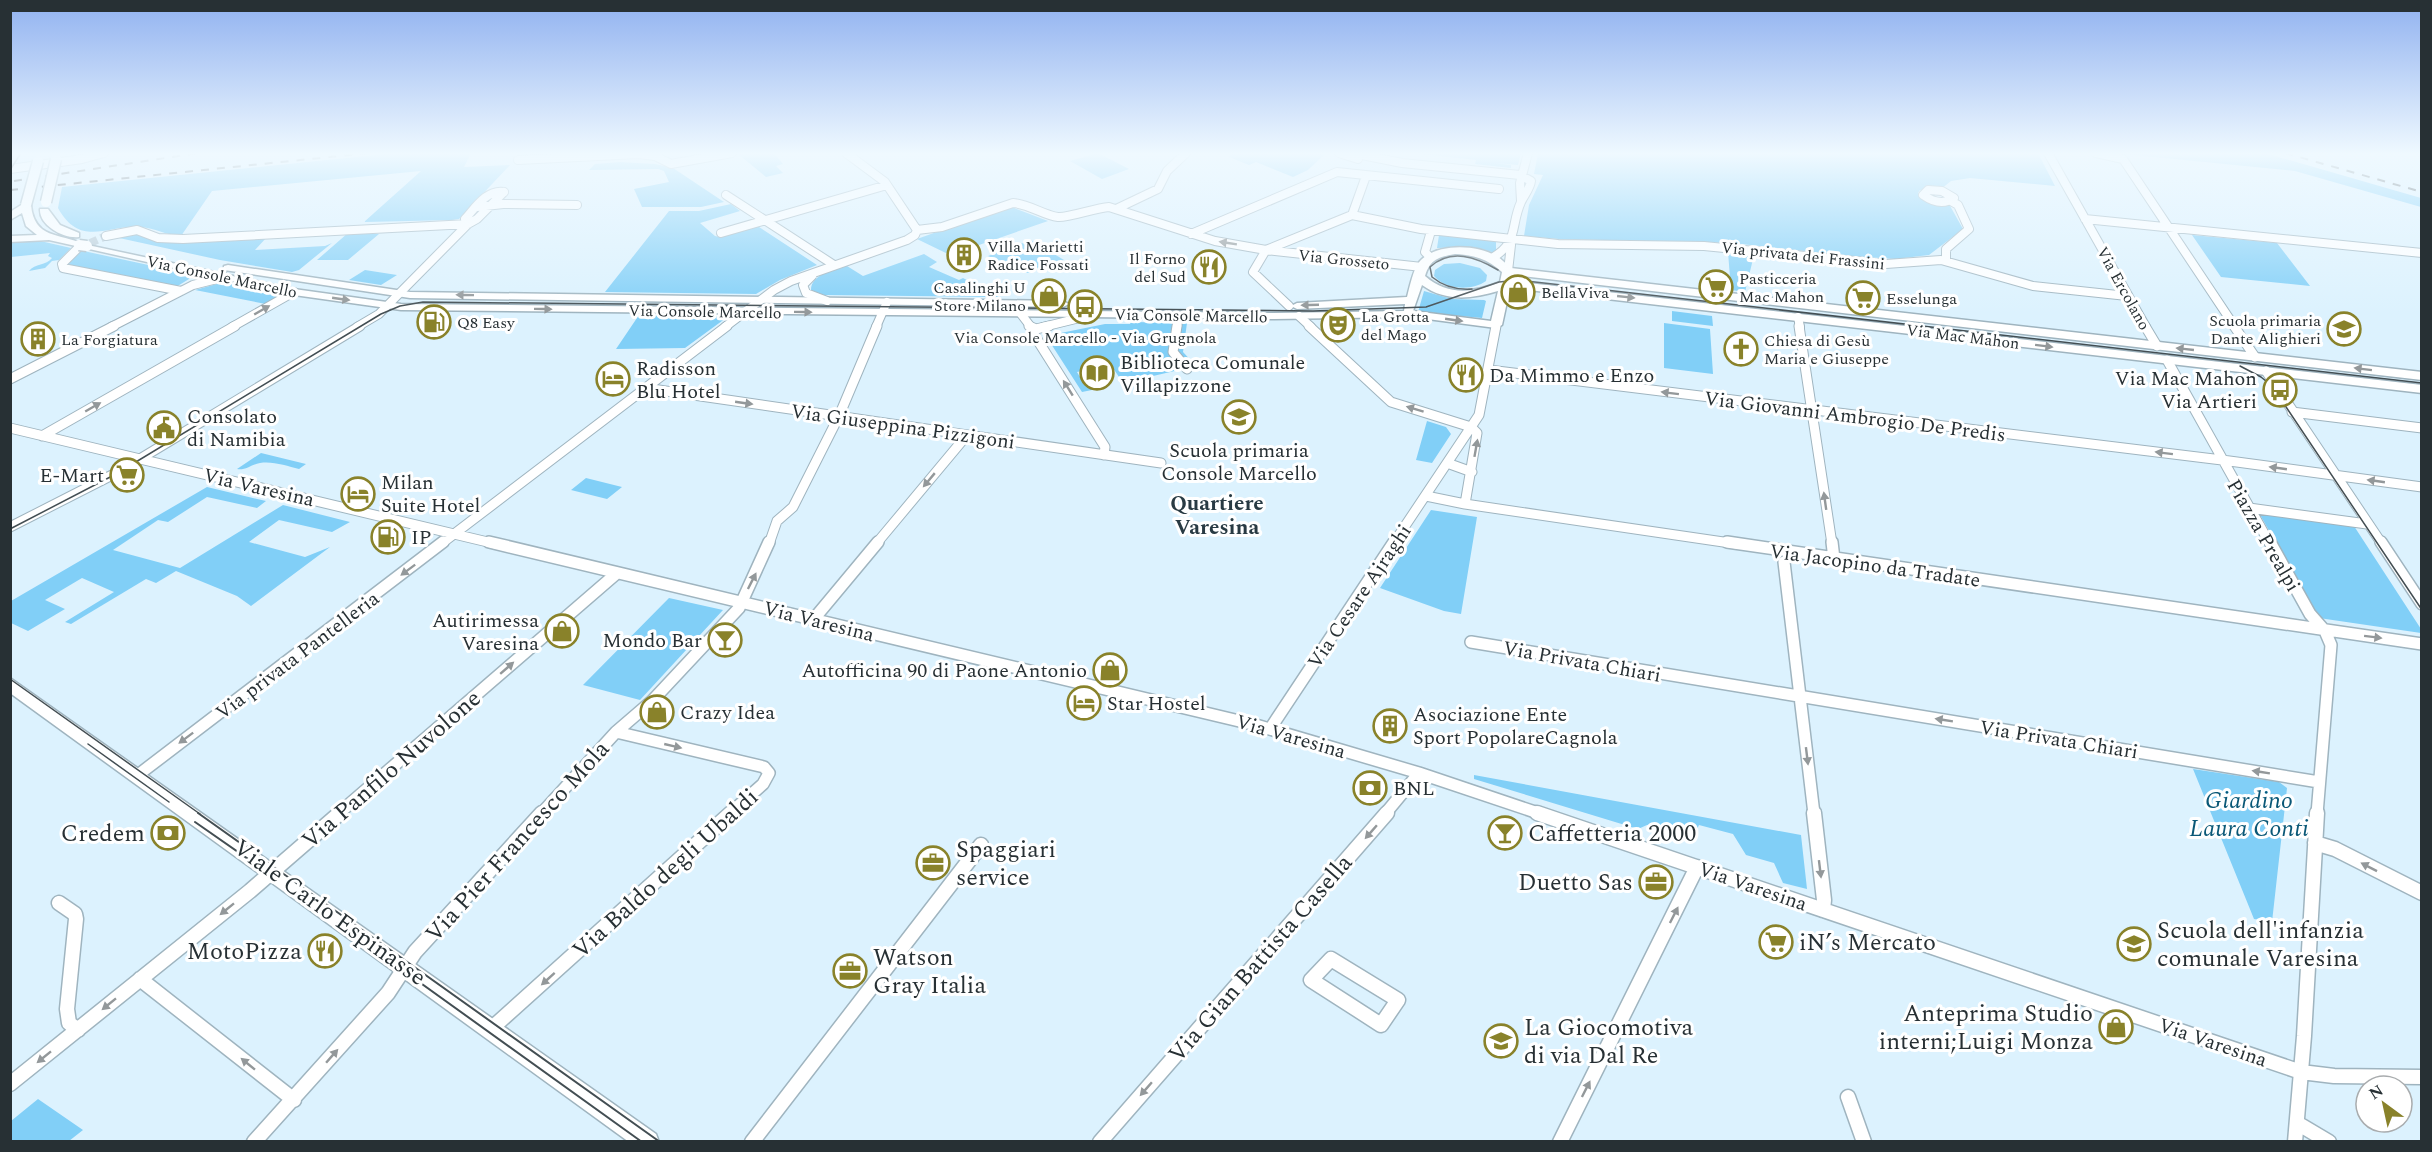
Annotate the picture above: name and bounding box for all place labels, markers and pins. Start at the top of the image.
place label: Villa Marietti Radice Fossati [987,235,1089,277]
building icon: Villa Marietti Radice Fossati [946,237,982,273]
place label: Il Forno del Sud [1129,247,1186,289]
restaurant icon: Il Forno del Sud [1191,249,1227,285]
place label: Pasticceria Mac Mahon [1739,267,1824,309]
supermarket icon: Pasticceria Mac Mahon [1698,269,1734,305]
shop icon: BellaViva [1500,274,1536,310]
place label: Casalinghi U Store Milano [933,276,1026,318]
shop icon: Casalinghi U Store Milano [1031,278,1067,314]
supermarket icon: Esselunga [1845,280,1881,316]
place label: BellaViva [1541,281,1609,305]
place label: Esselunga [1886,287,1957,311]
bus stop icon: Via Console Marcello - Via Grugnola [1067,289,1103,325]
fuel station icon: Q8 Easy [416,304,452,340]
place label: La Grotta del Mago [1361,305,1430,347]
theatre icon: La Grotta del Mago [1320,307,1356,343]
place label: Scuola primaria Dante Alighieri [2209,309,2321,351]
place label: Q8 Easy [457,311,516,335]
school or university icon: Scuola primaria Dante Alighieri [2326,311,2362,347]
building icon: La Forgiatura [20,321,56,357]
place label: Via Console Marcello - Via Grugnola [954,326,1216,350]
place label: La Forgiatura [61,328,158,352]
place label: Chiesa di Gesù Maria e Giuseppe [1764,329,1889,371]
church icon: Chiesa di Gesù Maria e Giuseppe [1723,331,1759,367]
place label: Biblioteca Comunale Villapizzone [1120,348,1305,401]
place label: Radisson Blu Hotel [636,354,721,407]
library icon: Biblioteca Comunale Villapizzone [1079,355,1115,391]
restaurant icon: Da Mimmo e Enzo [1448,357,1484,393]
hotel icon: Radisson Blu Hotel [595,361,631,397]
place label: Da Mimmo e Enzo [1489,361,1654,391]
place label: Via Mac Mahon Via Artieri [2115,364,2257,417]
bus stop icon: Via Mac Mahon Via Artieri [2262,372,2298,408]
school or university icon: Scuola primaria Console Marcello [1221,399,1257,435]
place label: Consolato di Namibia [187,402,286,455]
public building icon: Consolato di Namibia [146,410,182,446]
place label: Scuola primaria Console Marcello [1161,436,1317,489]
supermarket icon: E-Mart [109,457,145,493]
place label: E-Mart [39,461,104,491]
place label: Milan Suite Hotel [381,468,481,521]
hotel icon: Milan Suite Hotel [340,476,376,512]
fuel station icon: IP [370,519,406,555]
place label: IP [411,523,432,553]
place label: Autirimessa Varesina [432,606,539,659]
shop icon: Autirimessa Varesina [544,613,580,649]
bar icon: Mondo Bar [707,622,743,658]
place label: Mondo Bar [603,626,702,656]
shop icon: Autofficina 90 di Paone Antonio [1092,652,1128,688]
place label: Autofficina 90 di Paone Antonio [801,656,1087,686]
hotel icon: Star Hostel [1066,685,1102,721]
place label: Star Hostel [1107,689,1206,719]
shop icon: Crazy Idea [639,694,675,730]
place label: Crazy Idea [680,698,775,728]
place label: Asociazione Ente Sport PopolareCagnola [1413,700,1618,753]
building icon: Asociazione Ente Sport PopolareCagnola [1372,708,1408,744]
bank icon: BNL [1352,770,1388,806]
place label: BNL [1393,774,1435,804]
bank icon: Credem [150,815,186,851]
bar icon: Caffetteria 2000 [1487,815,1523,851]
place label: Credem [61,816,145,852]
place label: Caffetteria 2000 [1528,816,1696,852]
place label: Spaggiari service [956,832,1056,896]
office icon: Spaggiari service [915,845,951,881]
office icon: Duetto Sas [1638,864,1674,900]
place label: Duetto Sas [1518,865,1633,901]
place label: Scuola dell'infanzia comunale Varesina [2157,913,2364,977]
supermarket icon: iN’s Mercato [1758,924,1794,960]
place label: iN’s Mercato [1799,925,1936,961]
school or university icon: Scuola dell'infanzia comunale Varesina [2116,926,2152,962]
restaurant icon: MotoPizza [307,933,343,969]
place label: MotoPizza [187,934,302,970]
place label: Watson Gray Italia [873,940,986,1004]
office icon: Watson Gray Italia [832,953,868,989]
place label: Anteprima Studio interni;Luigi Monza [1879,996,2093,1060]
shop icon: Anteprima Studio interni;Luigi Monza [2098,1009,2134,1045]
place label: La Giocomotiva di via Dal Re [1524,1010,1694,1074]
school or university icon: La Giocomotiva di via Dal Re [1483,1023,1519,1059]

